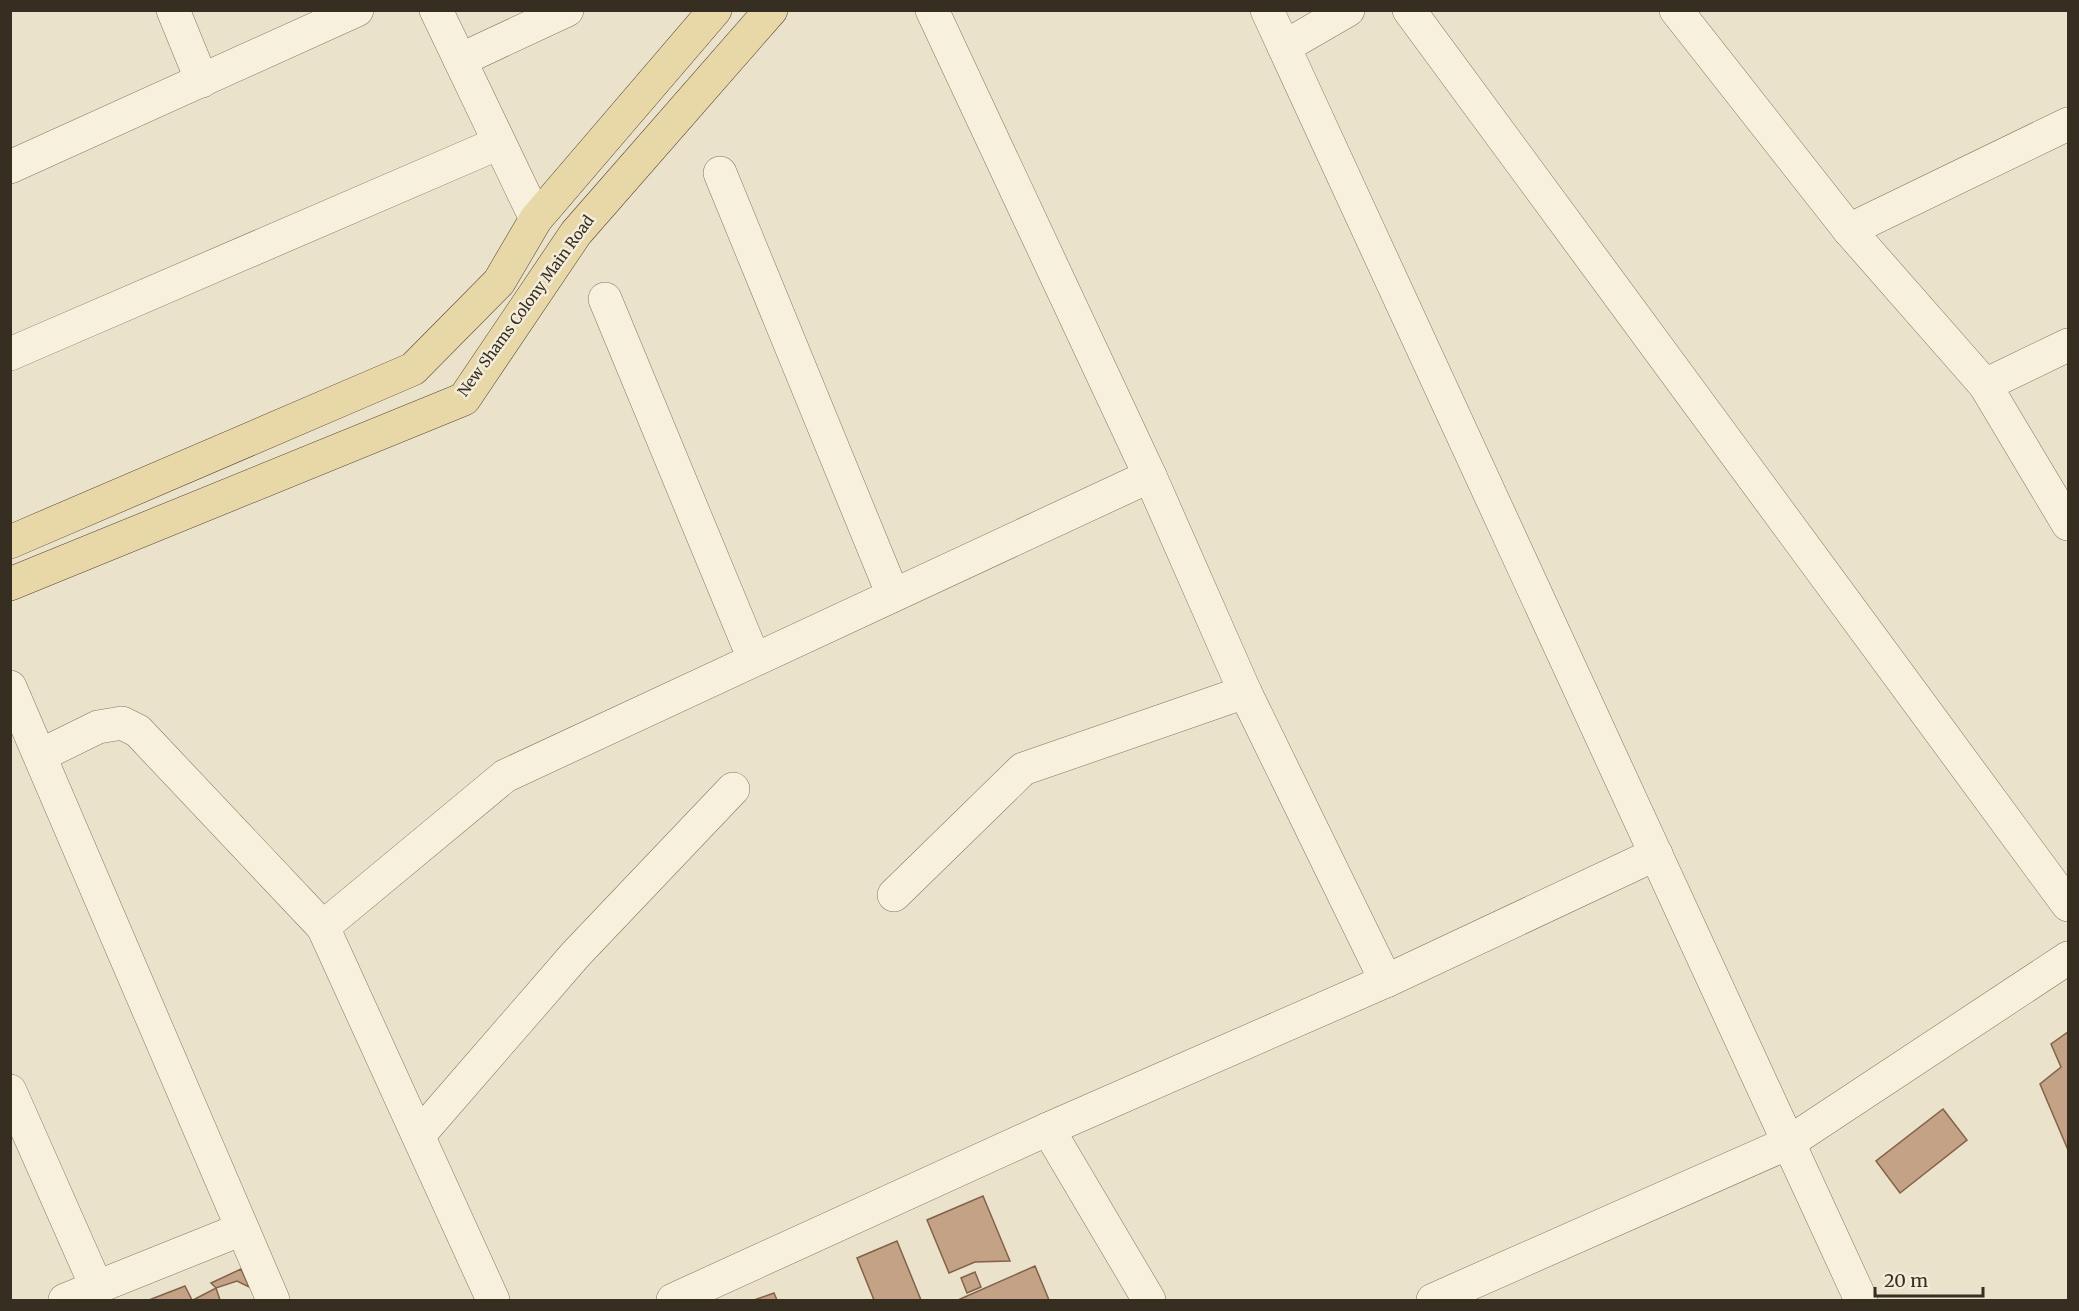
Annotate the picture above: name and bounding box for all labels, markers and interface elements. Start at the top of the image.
street label: New Shams Colony Main Road [453,211,598,400]
scale bar [1875,1260,1983,1298]
text: 20 m [1884,1269,1928,1292]

